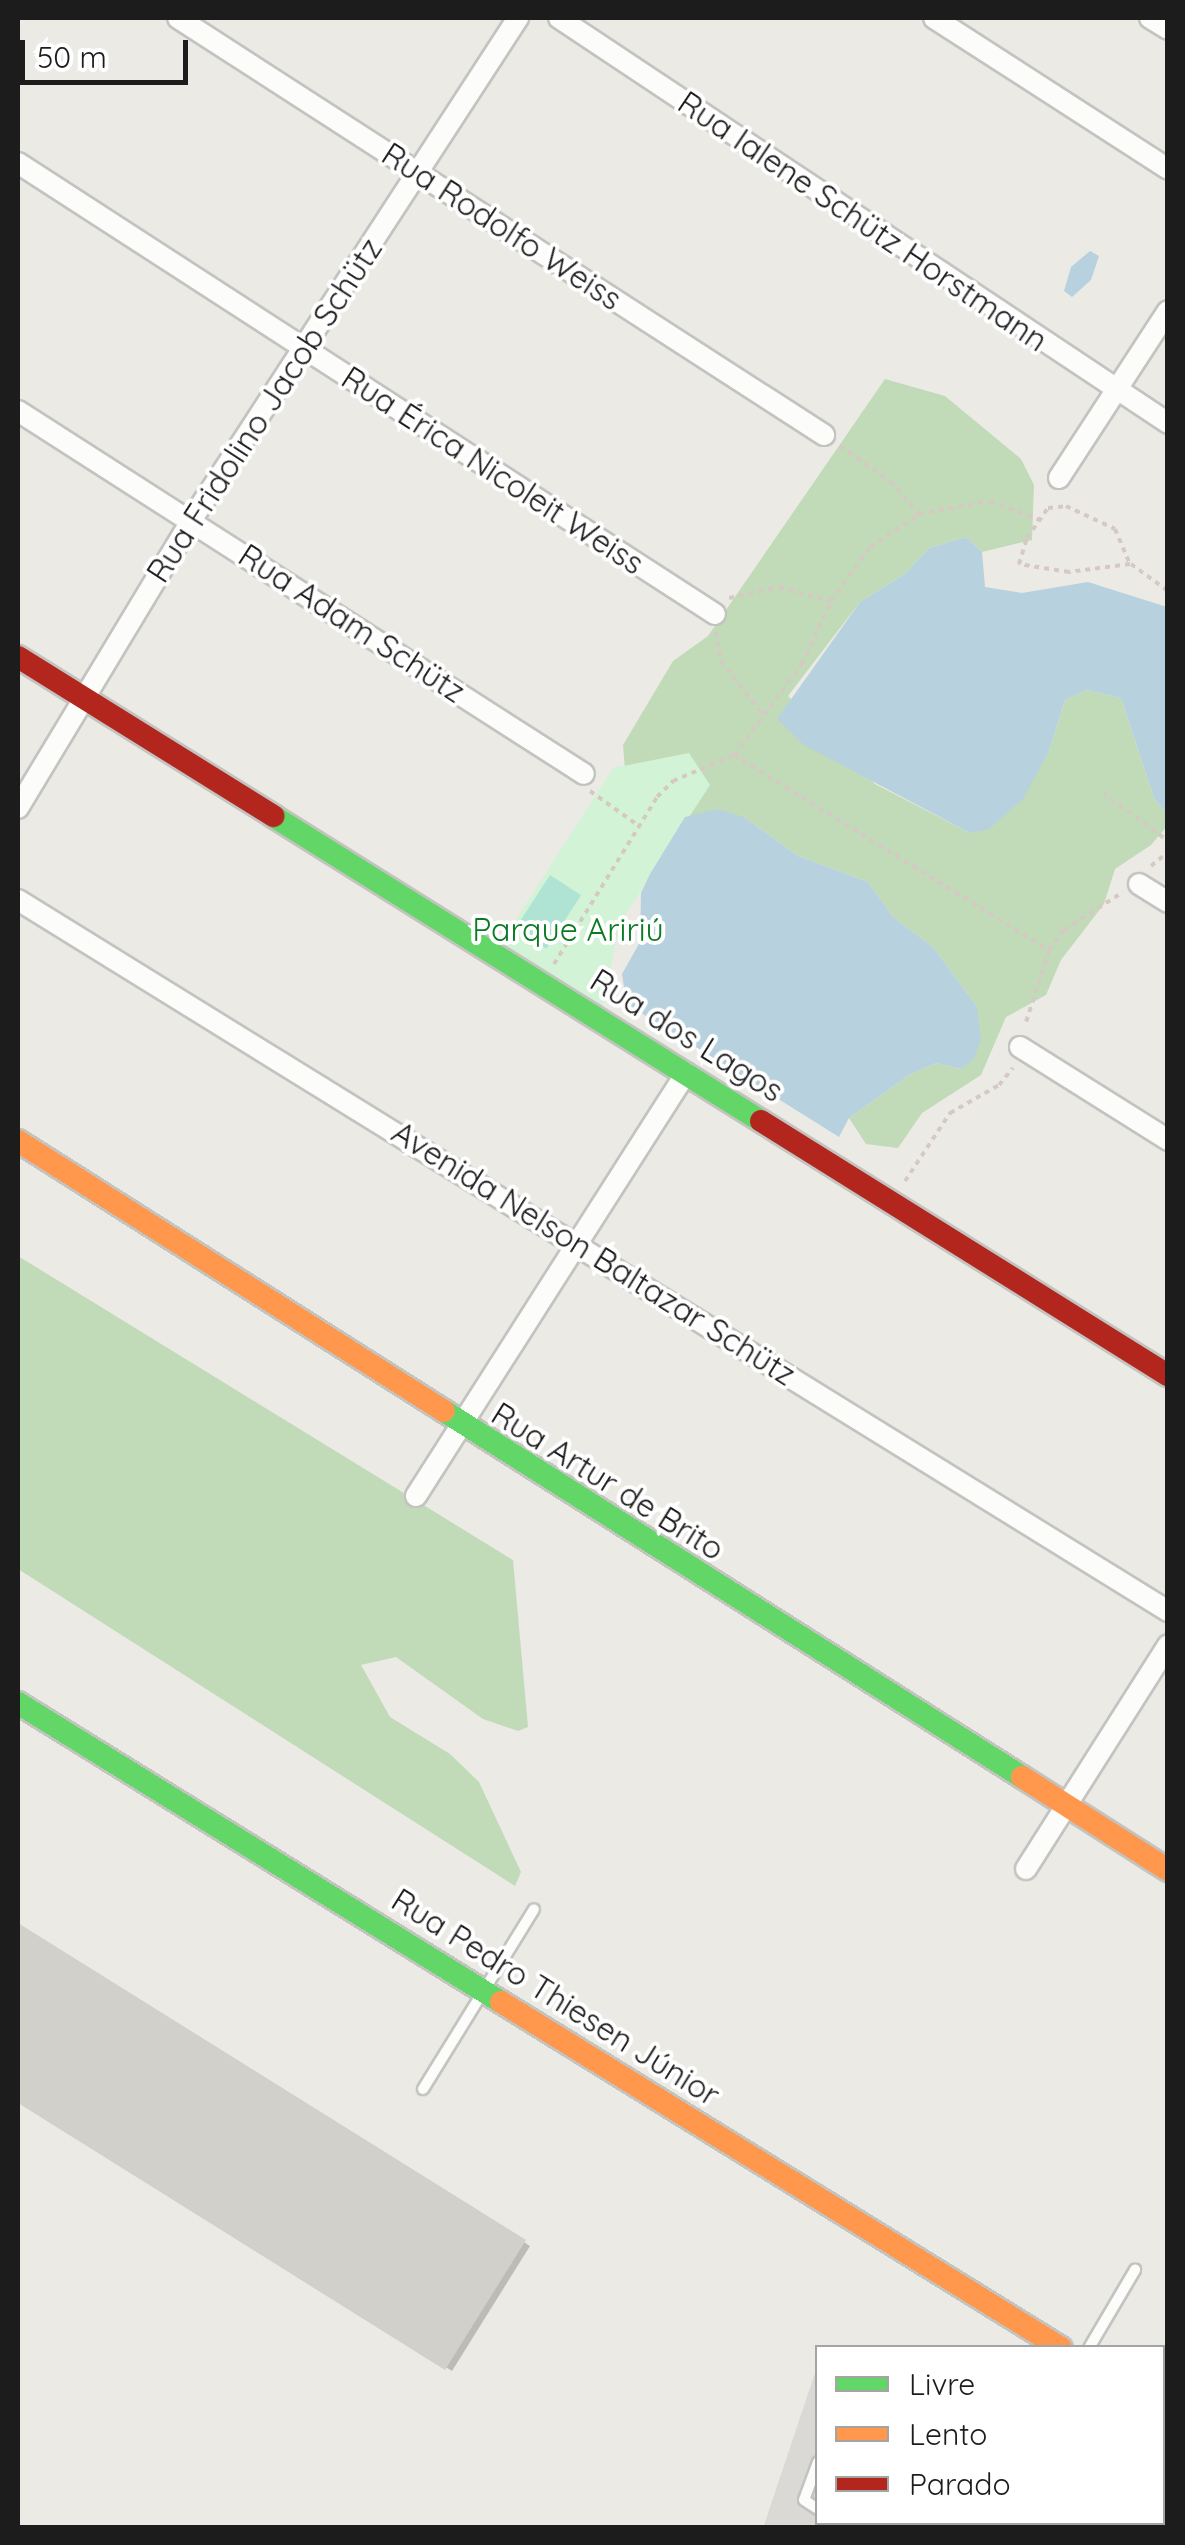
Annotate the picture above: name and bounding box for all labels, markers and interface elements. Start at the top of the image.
scale bar [25,20,192,82]
text: 50 m [37,38,107,76]
street label: Rua Ialene Schütz Horstmann [671,83,1055,359]
street label: Rua Rodolfo Weiss [375,134,629,318]
street label: Rua Fridolino Jacob Schütz [138,231,390,589]
street label: Rua Érica Nicoleit Weiss [335,358,651,582]
street label: Rua Adam Schütz [232,536,472,710]
park label: Parque Aririú [472,910,664,948]
street label: Rua dos Lagos [584,960,790,1110]
street label: Avenida Nelson Baltazar Schütz [385,1113,803,1393]
street label: Rua Artur de Brito [485,1394,731,1568]
street label: Rua Pedro Thiesen Júnior [385,1880,727,2114]
legend [815,2345,1165,2525]
text: Livre [909,2365,975,2403]
text: Lento [909,2415,987,2453]
text: Parado [909,2465,1011,2503]

